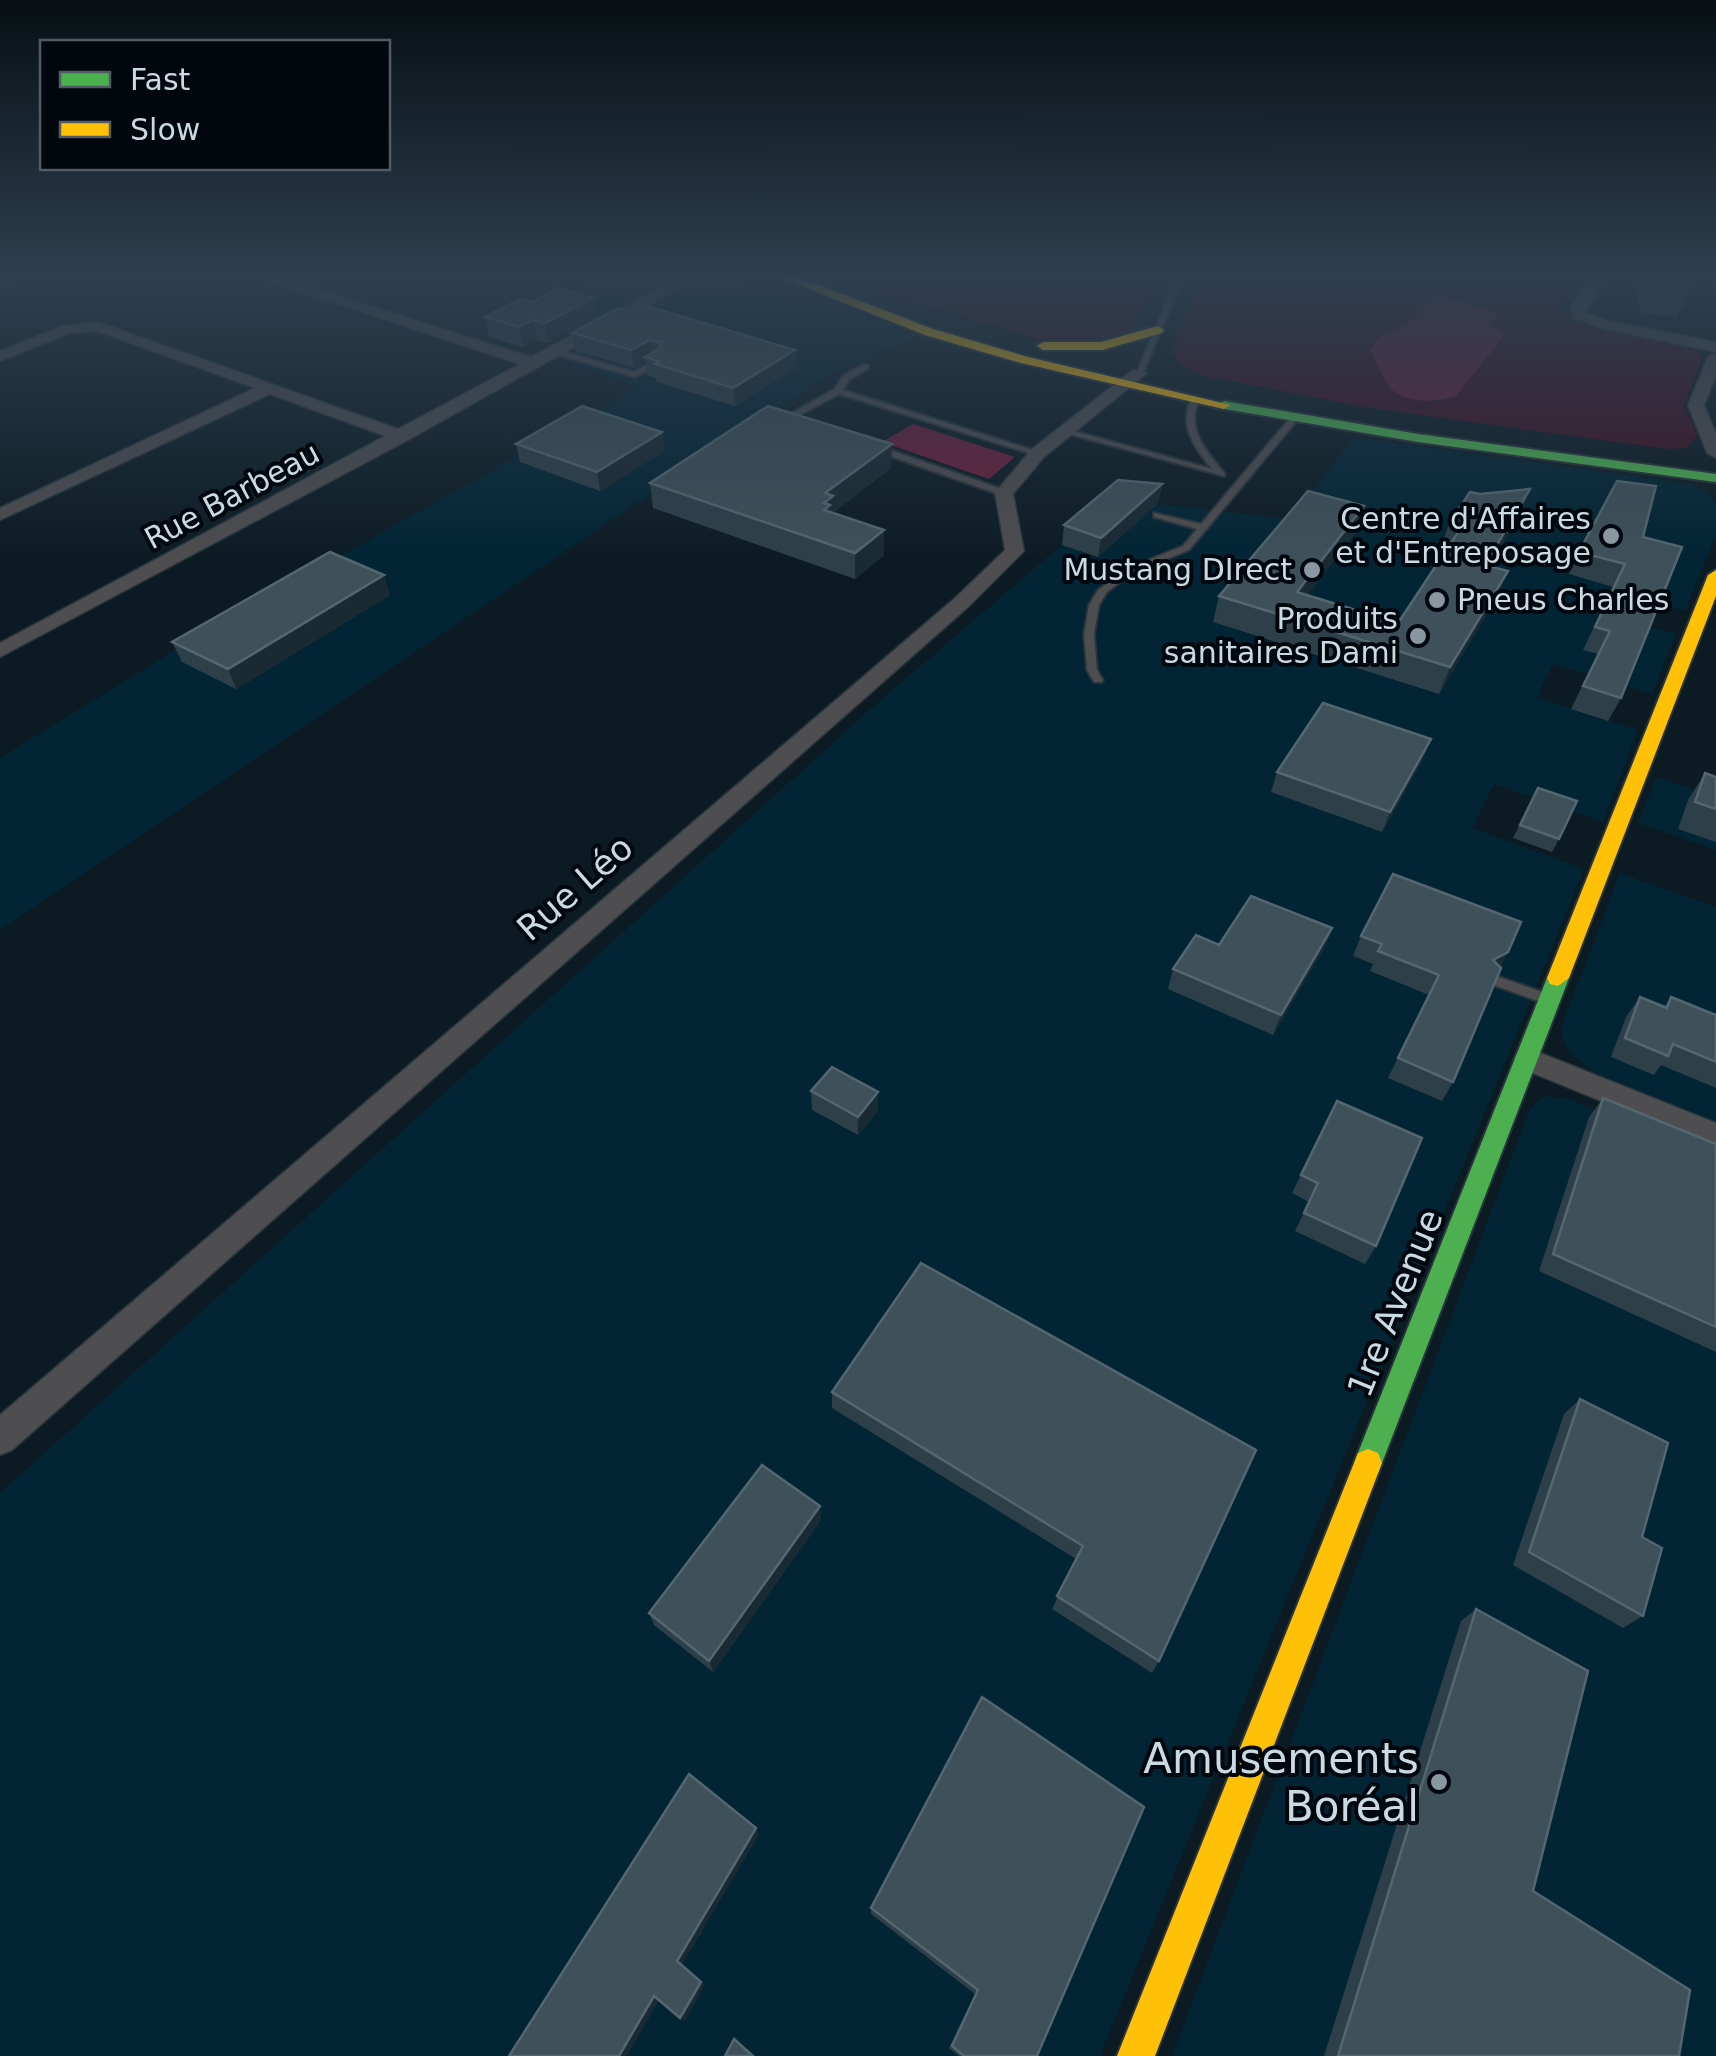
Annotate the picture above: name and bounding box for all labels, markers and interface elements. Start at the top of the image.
legend [40,40,390,170]
text: Fast [130,62,191,97]
text: Slow [130,112,200,147]
street label: Rue Barbeau [138,435,325,556]
place label: Centre d'Affaires et d'Entreposage [1335,501,1591,570]
marker: Centre d'Affaires et d'Entreposage [1600,525,1622,547]
place label: Mustang DIrect [1063,552,1292,587]
marker: Mustang DIrect [1301,559,1323,581]
place label: Pneus Charles [1457,582,1669,617]
marker: Pneus Charles [1426,589,1448,611]
place label: Produits sanitaires Dami [1164,601,1398,670]
marker: Produits sanitaires Dami [1407,625,1429,647]
street label: Rue Léo [509,827,641,949]
street label: 1re Avenue [1339,1203,1451,1403]
place label: Amusements Boréal [1143,1734,1419,1831]
marker: Amusements Boréal [1428,1771,1450,1793]

